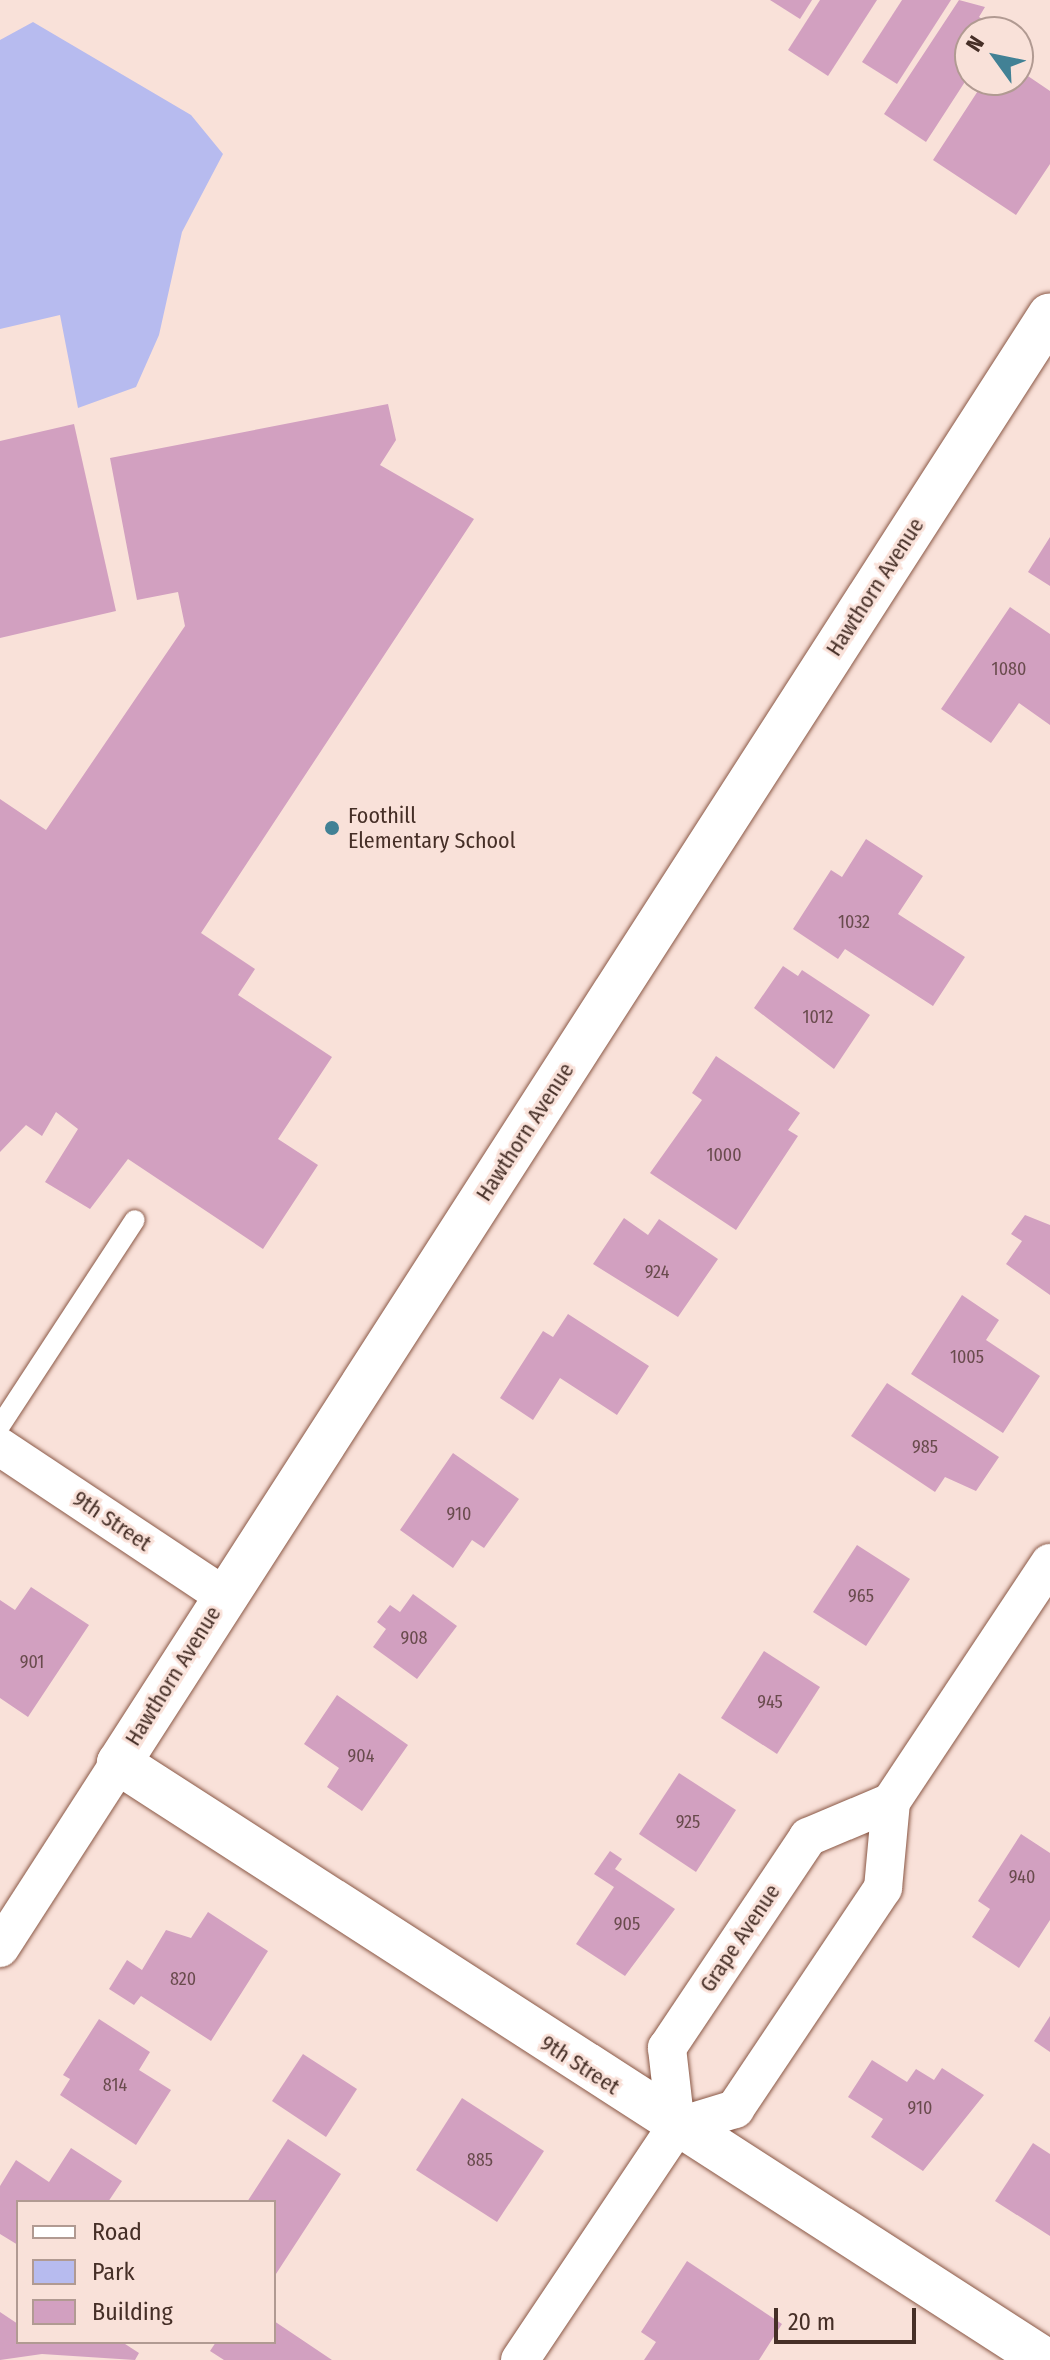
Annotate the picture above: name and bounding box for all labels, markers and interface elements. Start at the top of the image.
north arrow [954,16,1034,96]
text: N [960,31,990,57]
street label: Hawthorn Avenue [821,513,929,661]
house number: 1080 [992,658,1026,680]
place label: Foothill Elementary School [348,802,515,854]
marker: Foothill Elementary School [323,819,341,837]
house number: 1032 [838,911,870,933]
house number: 1012 [803,1006,833,1028]
street label: Hawthorn Avenue [471,1058,579,1206]
house number: 1000 [706,1144,742,1166]
house number: 924 [645,1261,669,1283]
house number: 1005 [950,1346,984,1368]
house number: 985 [912,1436,938,1458]
street label: 9th Street [68,1485,156,1557]
house number: 910 [447,1503,471,1525]
house number: 965 [848,1585,874,1607]
street label: Hawthorn Avenue [120,1601,226,1751]
house number: 908 [400,1627,428,1649]
house number: 901 [20,1651,44,1673]
house number: 945 [757,1691,783,1713]
house number: 904 [348,1745,374,1767]
house number: 925 [676,1811,700,1833]
house number: 940 [1009,1866,1035,1888]
street label: Grape Avenue [694,1879,786,1997]
house number: 905 [614,1913,640,1935]
house number: 820 [170,1968,196,1990]
street label: 9th Street [536,2030,624,2100]
house number: 814 [103,2074,127,2096]
house number: 910 [908,2097,932,2119]
house number: 885 [467,2149,493,2171]
legend [16,2200,276,2344]
text: Road [92,2218,142,2246]
text: Park [92,2258,135,2286]
scale bar [778,2292,920,2342]
text: Building [92,2298,173,2326]
text: 20 m [788,2308,835,2336]

